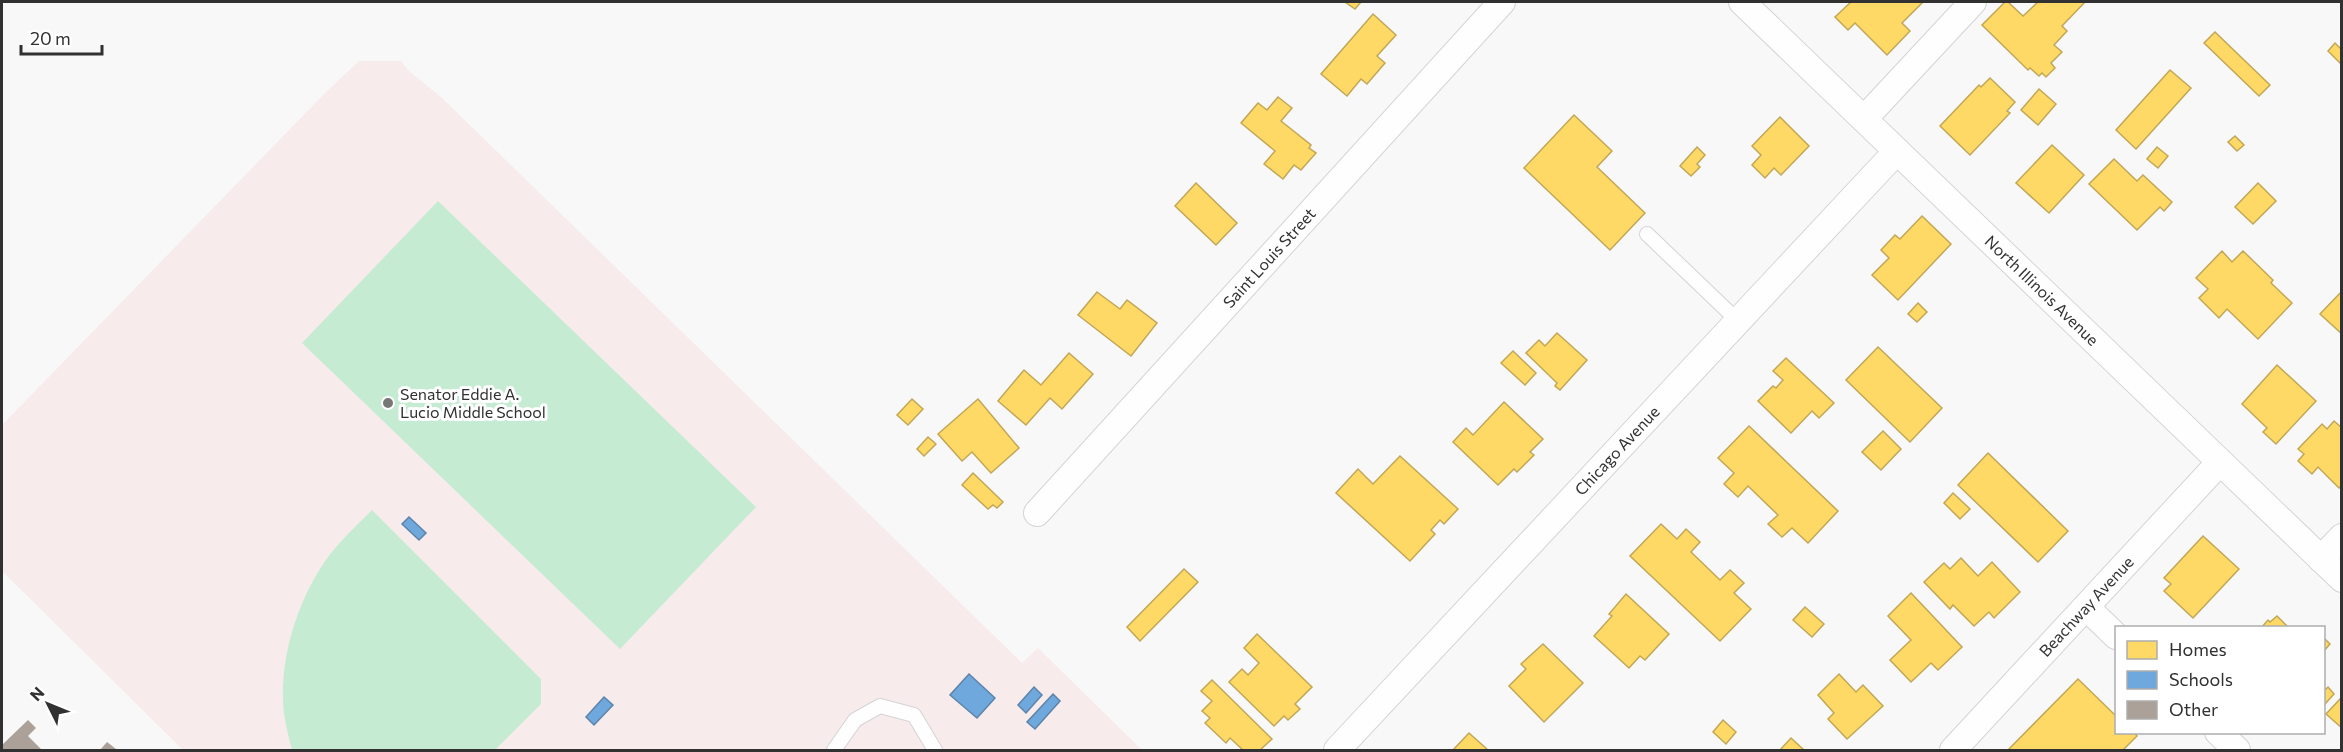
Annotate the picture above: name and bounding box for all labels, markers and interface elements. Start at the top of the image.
scale bar [21,18,102,56]
text: 20 m [30,27,71,49]
street label: Saint Louis Street [1219,203,1319,311]
street label: North Illinois Avenue [1981,231,2103,349]
place label: Senator Eddie A. Lucio Middle School [400,384,546,421]
marker: Senator Eddie A. Lucio Middle School [381,396,395,410]
street label: Chicago Avenue [1570,402,1663,499]
street label: Beachway Avenue [2035,552,2137,660]
legend [2115,626,2325,734]
text: Homes [2169,638,2227,660]
text: Schools [2169,668,2233,690]
north arrow [18,674,78,734]
text: N [26,683,48,704]
text: Other [2169,698,2218,720]

